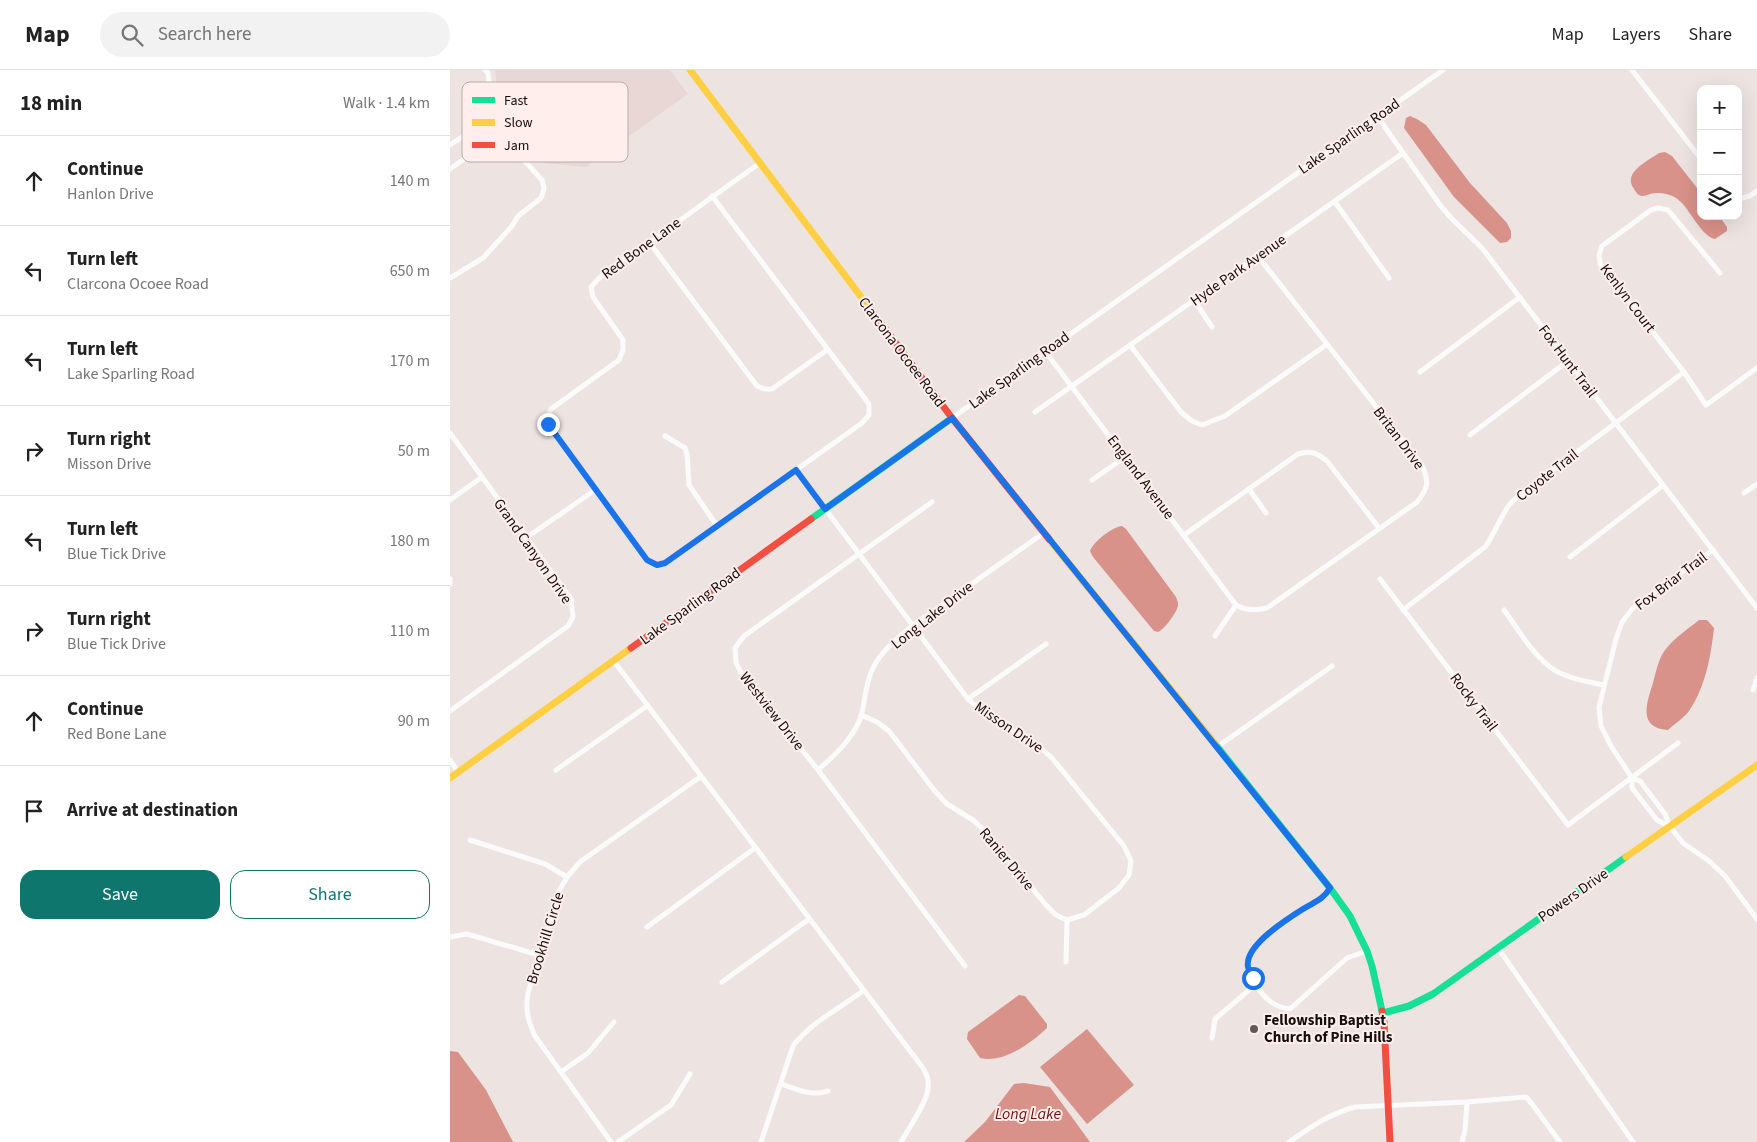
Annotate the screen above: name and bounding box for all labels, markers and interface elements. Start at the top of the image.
search box [100,12,450,57]
text: Map [25,17,70,52]
icon: search [118,21,146,49]
text: Search here [158,21,251,48]
text: Map [1552,22,1584,47]
text: Layers [1612,22,1661,47]
text: Share [1689,22,1732,47]
legend [462,82,628,162]
map controls [1697,85,1742,220]
button: + [1697,85,1742,130]
text: 18 min [20,88,82,118]
text: Fast [504,91,528,111]
text: Walk · 1.4 km [343,92,430,114]
street label: Lake Sparling Road [1294,93,1404,179]
text: Slow [504,113,533,133]
button: − [1697,130,1742,175]
text: Jam [504,136,529,156]
text: Continue [67,156,144,183]
icon: ahead [20,167,48,195]
text: 140 m [390,170,430,192]
button: layers [1697,175,1742,220]
text: Hanlon Drive [67,183,154,205]
street label: Red Bone Lane [597,213,685,284]
street label: Hyde Park Avenue [1186,229,1290,311]
text: Turn left [67,246,138,273]
icon: left [20,257,48,285]
street label: Kenlyn Court [1595,259,1660,337]
text: 650 m [390,260,430,282]
text: Clarcona Ocoee Road [67,273,209,295]
street label: Clarcona Ocoee Road [853,293,950,412]
street label: Fox Hunt Trail [1533,321,1602,402]
street label: Lake Sparling Road [965,327,1074,414]
text: Turn left [67,336,138,363]
icon: left [20,347,48,375]
text: 170 m [390,350,430,372]
text: Lake Sparling Road [67,363,195,385]
street label: Britan Drive [1368,403,1429,474]
route end [537,413,560,436]
text: Turn right [67,426,151,453]
street label: England Avenue [1102,431,1179,524]
icon: right [20,437,48,465]
text: 50 m [398,440,430,462]
street label: Coyote Trail [1512,444,1583,506]
text: Misson Drive [67,453,151,475]
street label: Grand Canyon Drive [488,494,577,608]
text: Turn left [67,516,138,543]
icon: left [20,527,48,555]
text: 180 m [390,530,430,552]
text: Blue Tick Drive [67,543,166,565]
street label: Fox Briar Trail [1631,547,1712,616]
street label: Lake Sparling Road [636,563,745,650]
street label: Long Lake Drive [887,577,978,654]
text: Turn right [67,606,151,633]
icon: right [20,617,48,645]
text: 110 m [390,620,430,642]
text: Blue Tick Drive [67,633,166,655]
street label: Westview Drive [734,667,809,755]
street label: Rocky Trail [1445,669,1503,736]
text: Continue [67,696,144,723]
street label: Misson Drive [970,697,1047,758]
icon: ahead [20,707,48,735]
text: 90 m [398,710,430,732]
text: Red Bone Lane [67,723,166,745]
icon: arrive [20,797,48,825]
text: Arrive at destination [67,797,238,824]
street label: Ranier Drive [974,823,1039,895]
street label: Powers Drive [1534,863,1613,927]
button: Save [20,870,220,919]
button: Share [230,870,430,919]
street label: Brookhill Circle [521,889,569,987]
route start [1242,967,1265,990]
place label: Fellowship Baptist Church of Pine Hills [1264,1010,1393,1048]
marker: Fellowship Baptist Church of Pine Hills [1248,1023,1260,1035]
water label: Long Lake [995,1103,1061,1125]

